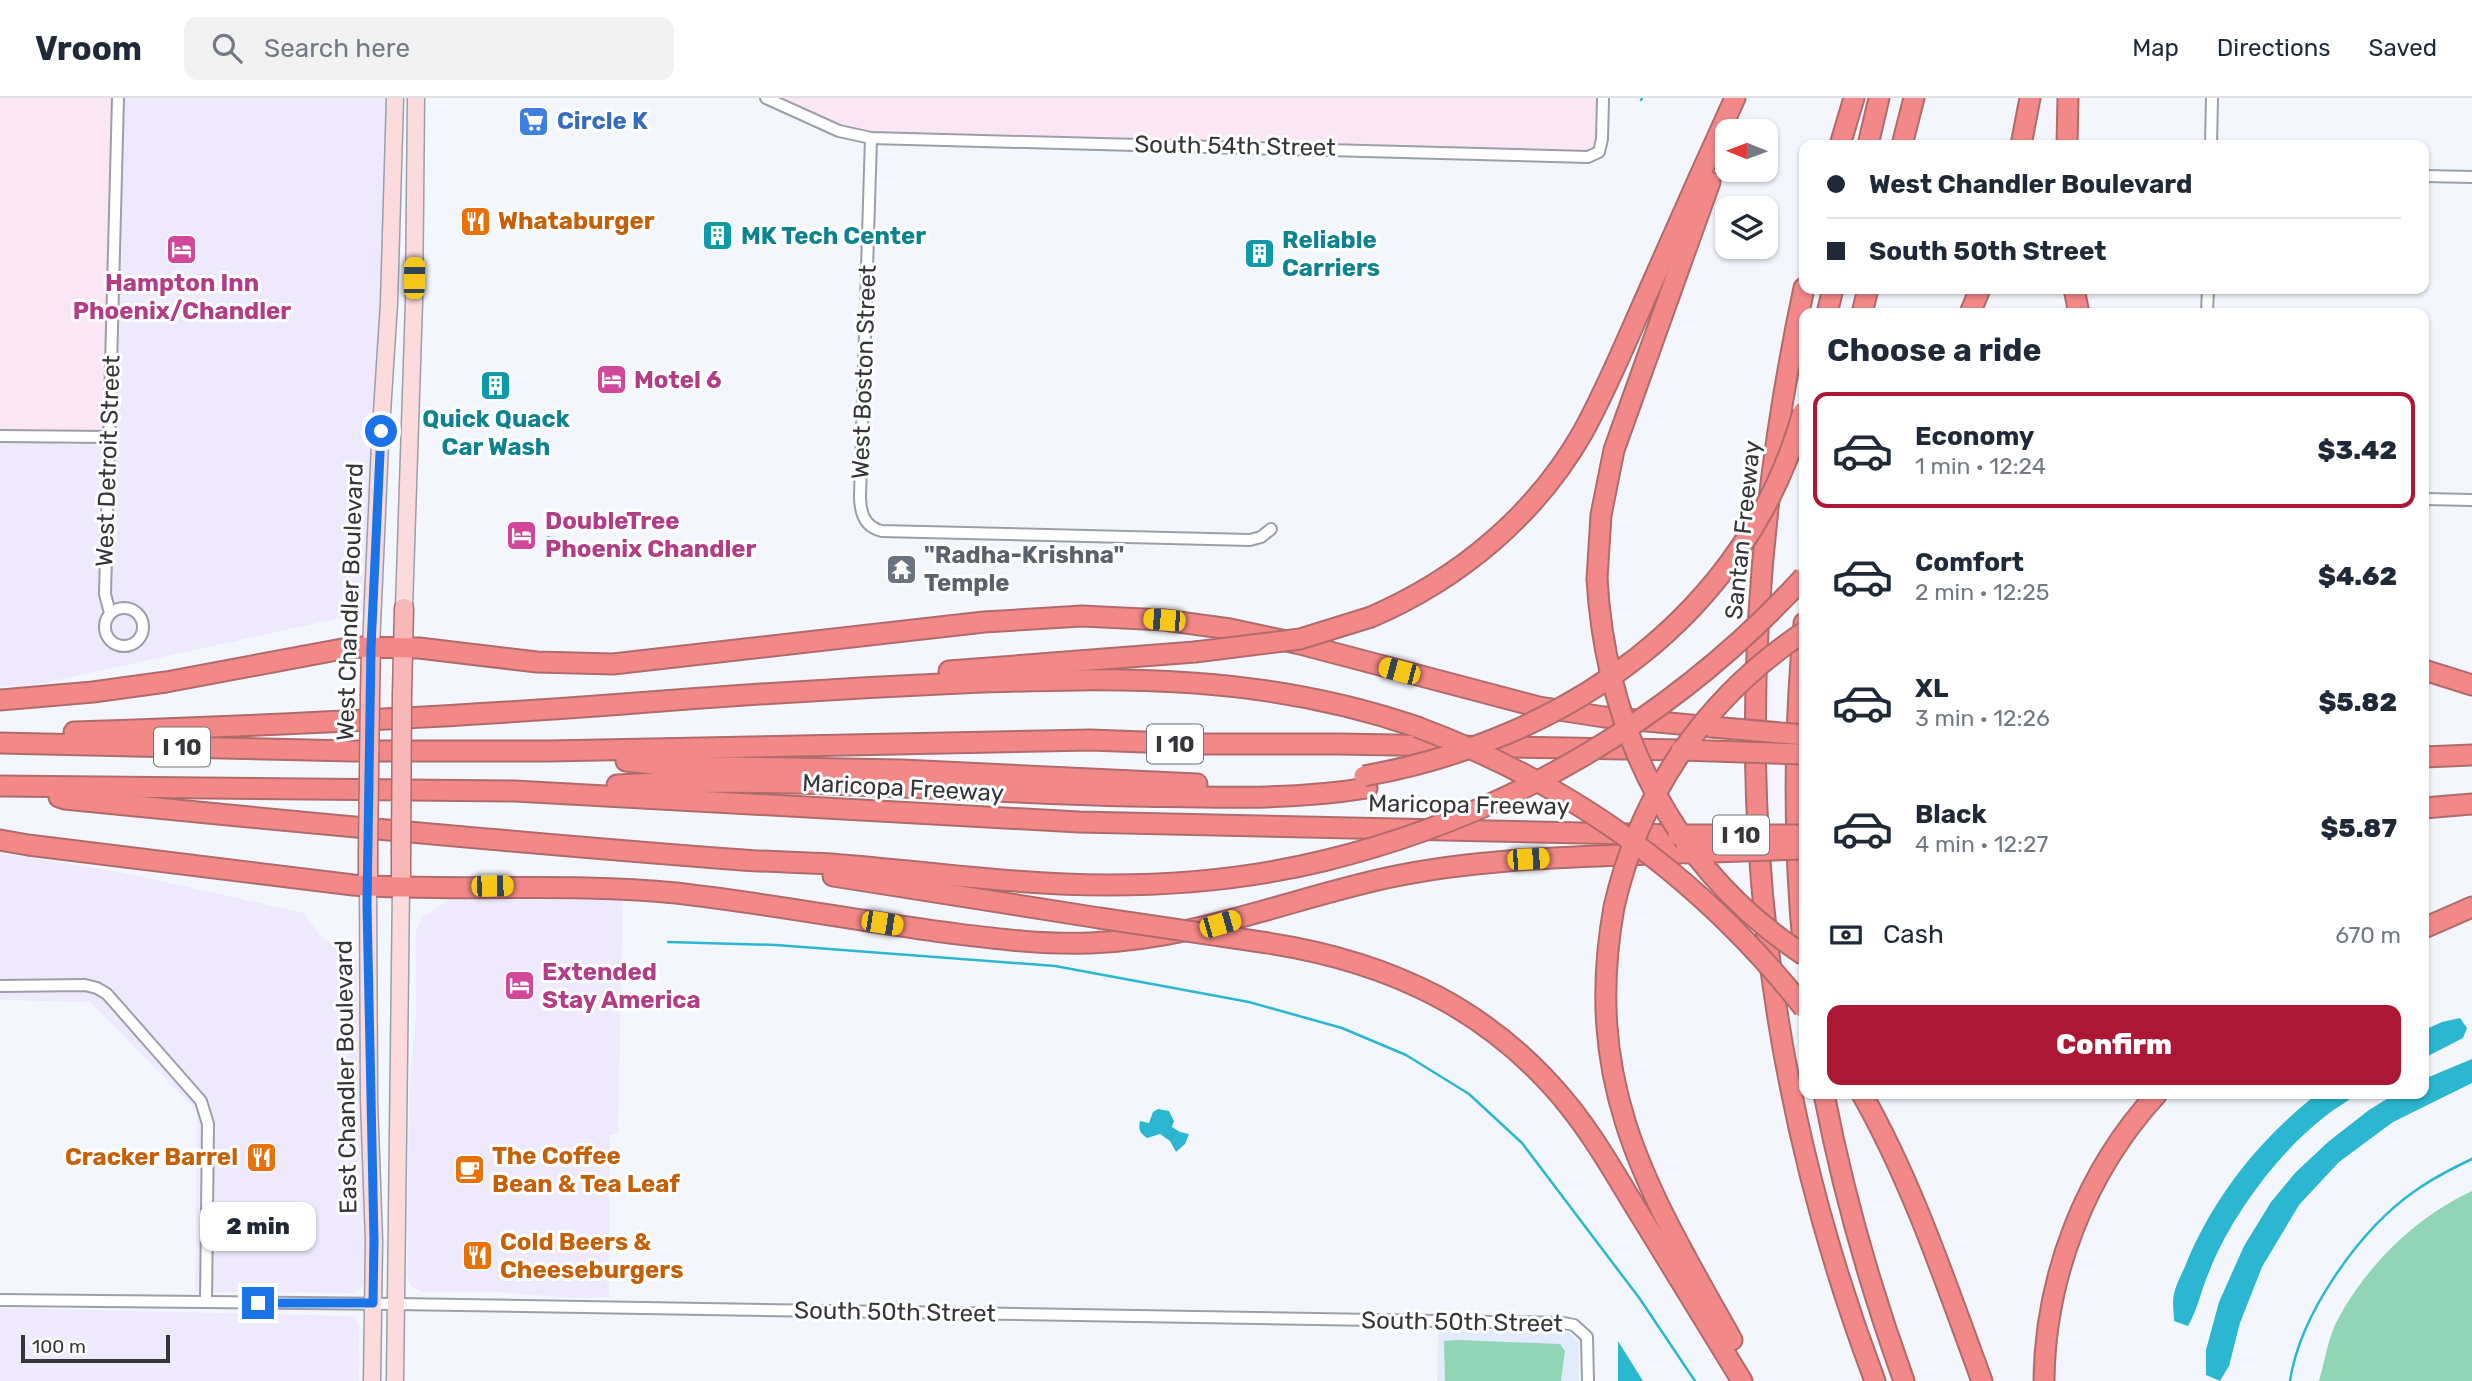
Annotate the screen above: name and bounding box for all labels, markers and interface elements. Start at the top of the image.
search box [184,17,674,80]
text: Vroom [35,29,142,68]
icon: search [208,29,246,67]
text: Search here [264,33,410,64]
text: Map [2132,34,2179,62]
text: Directions [2217,34,2330,62]
text: Saved [2368,34,2437,62]
supermarket icon: Circle K [517,104,551,138]
place label: Circle K [557,107,648,135]
north arrow [1715,119,1778,182]
map controls [1715,119,1778,259]
street label: South 54th Street [1134,130,1336,162]
text: West Chandler Boulevard [1869,169,2192,200]
button: layers [1715,196,1778,259]
restaurant icon: Whataburger [458,204,492,238]
place label: Whataburger [498,207,655,235]
building icon: MK Tech Center [701,219,735,253]
place label: MK Tech Center [741,222,926,250]
place label: Reliable Carriers [1282,226,1380,282]
hotel icon: Hampton Inn Phoenix/Chandler [165,232,199,266]
text: South 50th Street [1869,236,2106,267]
building icon: Reliable Carriers [1242,237,1276,271]
car [404,257,425,299]
street label: West Boston Street [846,264,882,480]
place label: Hampton Inn Phoenix/Chandler [73,269,291,325]
text: Choose a ride [1827,331,2041,369]
street label: West Detroit Street [90,355,126,567]
hotel icon: Motel 6 [594,363,628,397]
place label: Motel 6 [634,366,722,394]
building icon: Quick Quack Car Wash [479,368,513,402]
place label: Quick Quack Car Wash [422,405,570,461]
route start [365,415,397,447]
icon: car [1831,419,1894,482]
text: Economy [1915,421,2034,452]
text: $3.42 [2318,435,2397,466]
street label: Santan Freeway [1720,439,1766,621]
text: 1 min · 12:24 [1915,452,2046,480]
street label: West Chandler Boulevard [331,462,369,742]
place label: DoubleTree Phoenix Chandler [545,507,757,563]
hotel icon: DoubleTree Phoenix Chandler [505,518,539,552]
place label: "Radha-Krishna" Temple [924,541,1124,597]
icon: car [1831,545,1894,608]
text: Comfort [1915,547,2024,578]
temple icon: "Radha-Krishna" Temple [884,552,918,586]
text: $4.62 [2318,561,2397,592]
text: 2 min · 12:25 [1915,578,2049,606]
car [1143,608,1186,632]
car [1376,655,1423,687]
icon: car [1831,671,1894,734]
text: XL [1915,673,1948,704]
text: $5.82 [2318,687,2397,718]
text: 3 min · 12:26 [1915,704,2050,732]
road number: I 10 [1147,724,1203,764]
road number: I 10 [154,727,210,766]
street label: Maricopa Freeway [801,769,1005,807]
street label: Maricopa Freeway [1368,789,1570,821]
icon: car [1831,797,1894,860]
text: Black [1915,799,1987,830]
text: $5.87 [2320,813,2397,844]
road number: I 10 [1713,816,1769,855]
text: 4 min · 12:27 [1915,830,2048,858]
car [1507,847,1550,871]
car [471,875,514,897]
car [1197,908,1244,940]
car [860,909,905,937]
icon: cash [1827,916,1865,954]
text: Cash [1883,919,1944,950]
text: 670 m [2335,921,2401,949]
street label: East Chandler Boulevard [330,940,362,1214]
place label: Extended Stay America [542,958,701,1014]
hotel icon: Extended Stay America [502,969,536,1003]
button: Confirm [1827,1005,2401,1085]
restaurant icon: Cracker Barrel [244,1140,278,1174]
place label: The Coffee Bean & Tea Leaf [492,1142,680,1198]
place label: Cracker Barrel [65,1143,238,1171]
cafe icon: The Coffee Bean & Tea Leaf [452,1153,486,1187]
callout: 2 min [200,1202,316,1250]
text: 2 min [226,1212,290,1240]
place label: Cold Beers & Cheeseburgers [500,1228,683,1284]
restaurant icon: Cold Beers & Cheeseburgers [460,1239,494,1273]
route end [242,1287,274,1319]
street label: South 50th Street [794,1296,996,1328]
street label: South 50th Street [1361,1306,1563,1338]
scale bar [21,1332,170,1364]
text: 100 m [32,1335,86,1358]

